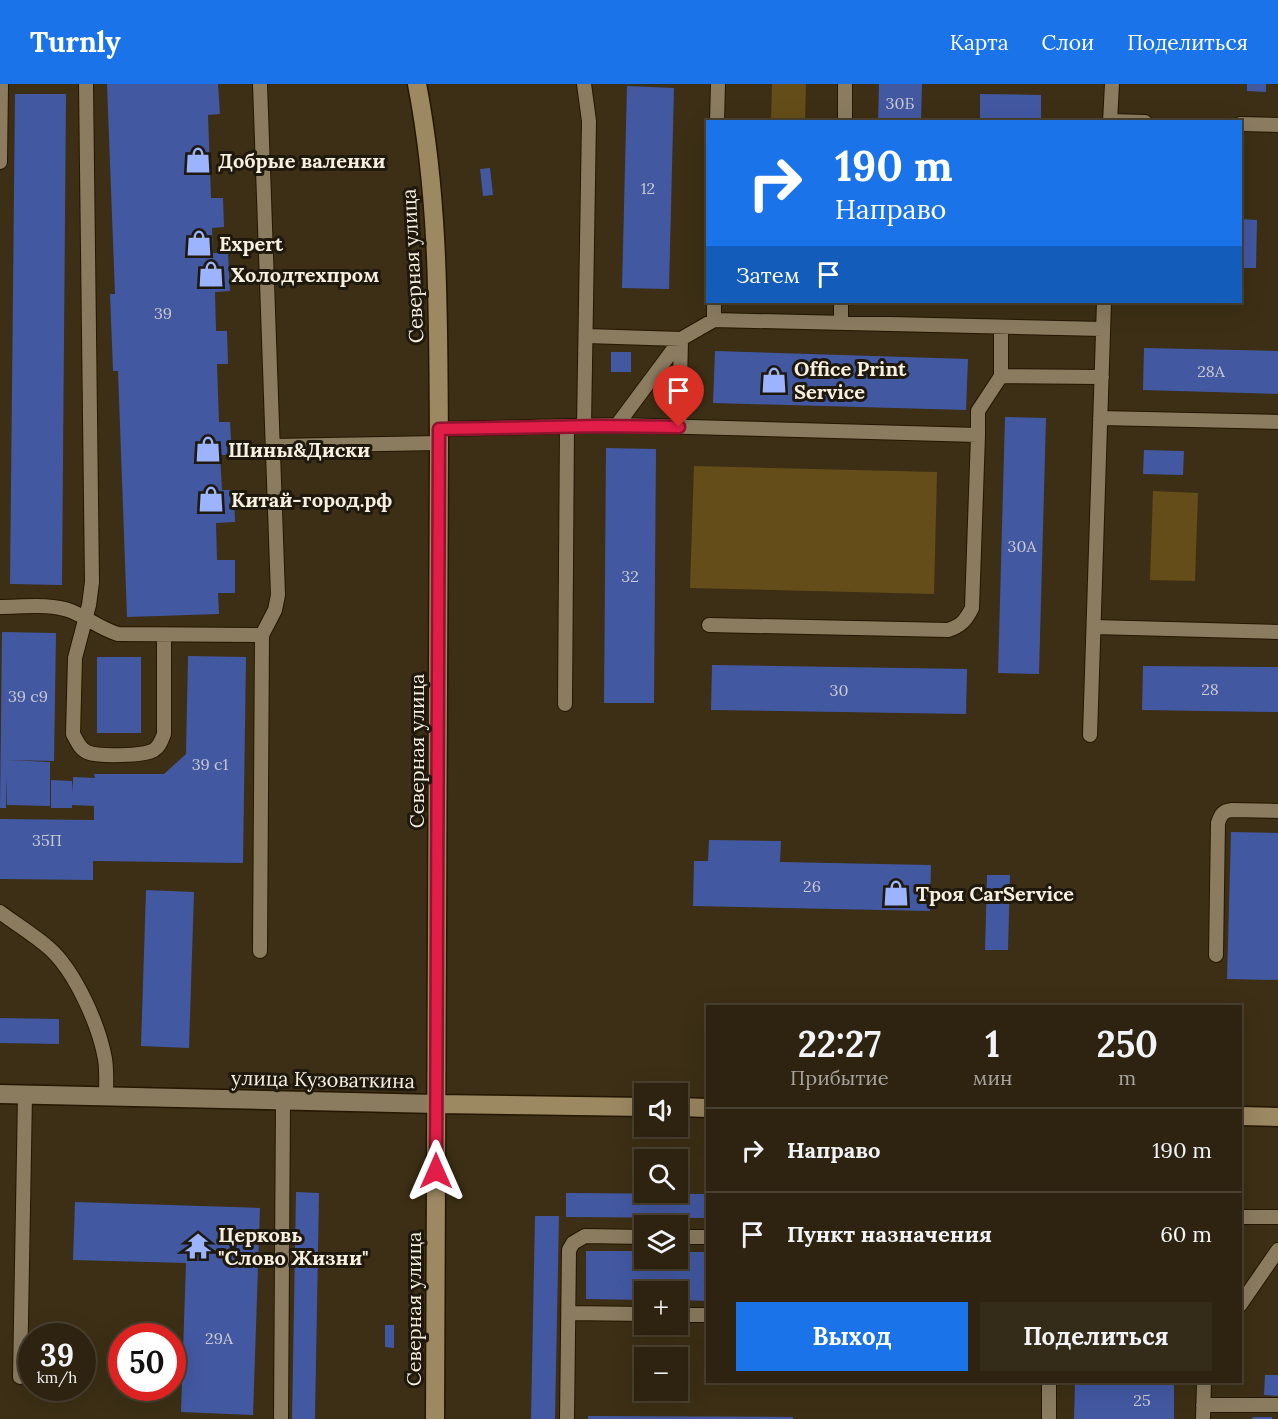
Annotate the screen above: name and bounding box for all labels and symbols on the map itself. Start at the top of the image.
house number: 30Б [886,93,914,113]
shop icon: Добрые валенки [183,145,213,175]
place label: Добрые валенки [218,148,385,173]
house number: 12 [641,178,655,198]
street label: Северная улица [395,188,429,344]
shop icon: Expert [184,228,214,258]
place label: Expert [219,231,284,256]
shop icon: Холодтехпром [196,259,226,289]
place label: Холодтехпром [231,262,379,287]
house number: 39 [154,303,172,323]
place label: Office Print Service [794,356,907,404]
house number: 28А [1197,361,1226,381]
pin [653,365,704,427]
shop icon: Office Print Service [759,365,789,395]
shop icon: Шины&Диски [193,434,223,464]
place label: Шины&Диски [228,437,370,462]
shop icon: Китай-город.рф [196,484,226,514]
place label: Китай-город.рф [231,487,392,512]
house number: 30А [1008,536,1037,556]
house number: 32 [621,566,639,586]
street label: Северная улица [404,674,429,828]
house number: 28 [1201,679,1219,699]
house number: 30 [830,680,848,700]
house number: 39 с9 [8,686,48,706]
house number: 39 с1 [192,754,229,774]
house number: 35П [32,830,62,850]
house number: 26 [803,876,821,896]
shop icon: Троя CarService [881,878,911,908]
place label: Троя CarService [916,881,1074,906]
street label: улица Кузоваткина [231,1065,415,1093]
position arrow [404,1139,468,1203]
place label: Церковь "Слово Жизни" [218,1222,369,1270]
temple icon: Церковь "Слово Жизни" [183,1231,213,1261]
street label: Северная улица [401,1232,426,1386]
speed limit sign: 50 [108,1323,186,1401]
house number: 29А [205,1328,234,1348]
house number: 25 [1133,1390,1151,1410]

